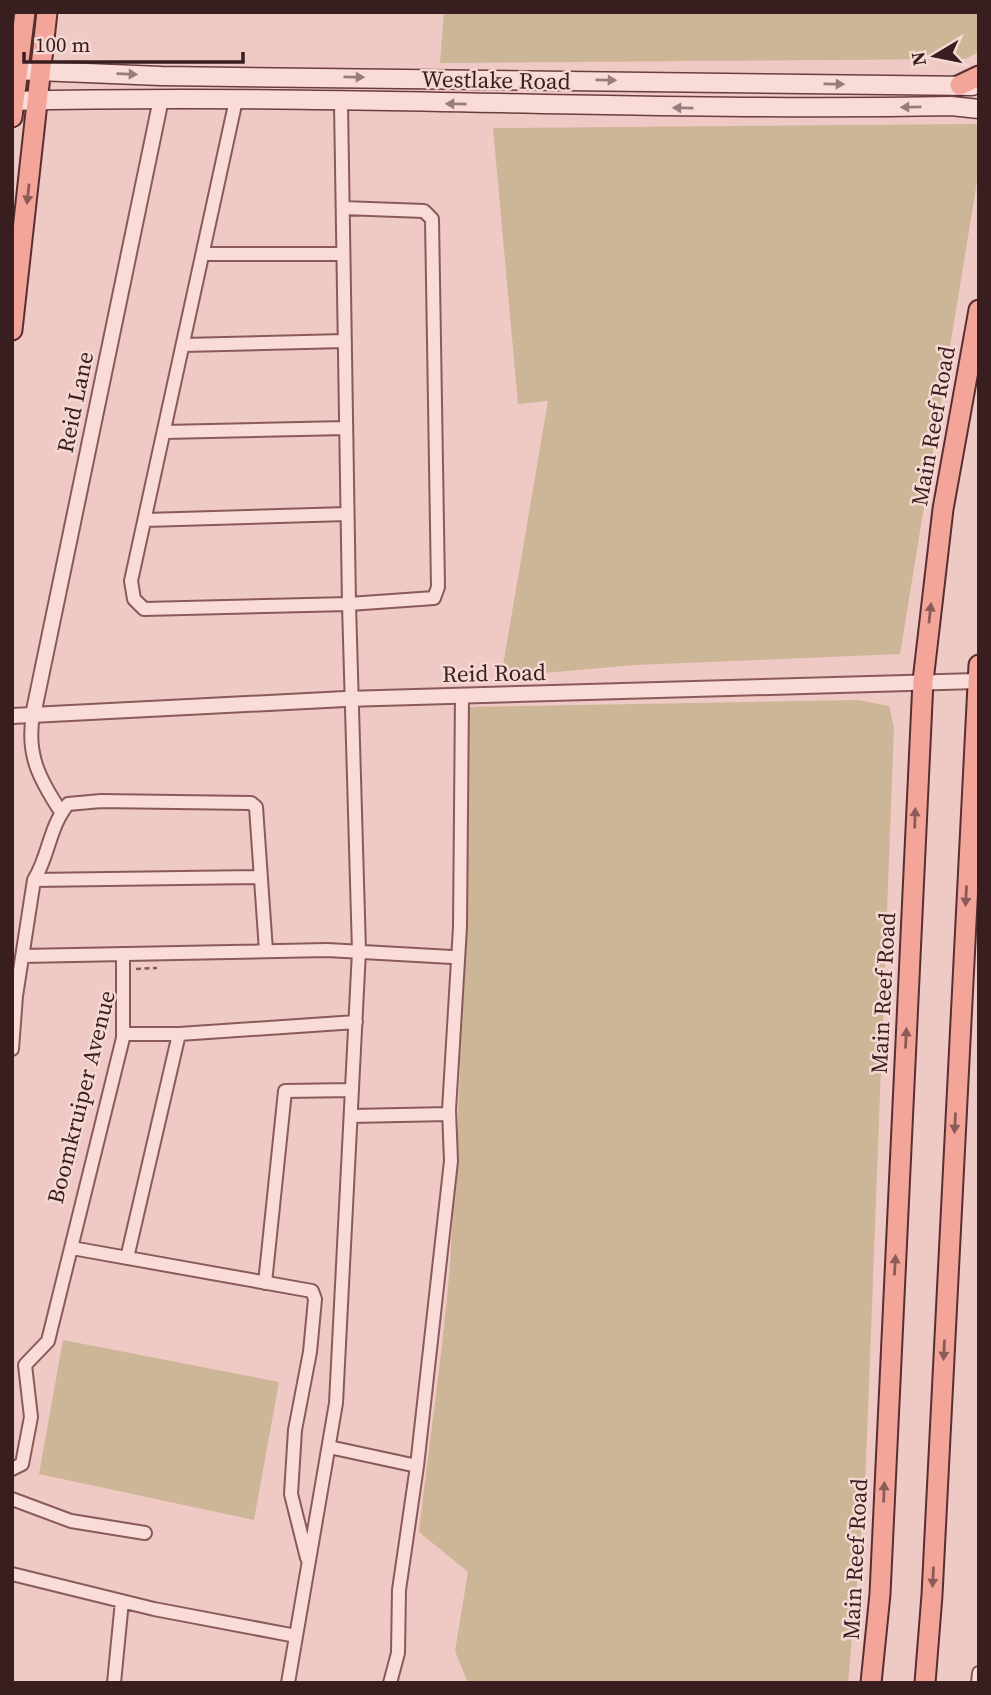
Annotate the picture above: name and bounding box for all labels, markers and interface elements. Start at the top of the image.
scale bar [24,21,243,65]
north arrow [900,21,970,91]
text: 100 m [35,30,90,59]
text: N [904,50,932,68]
street label: Westlake Road [421,63,571,97]
one-way arrow [116,69,138,80]
one-way arrow [343,71,365,82]
one-way arrow [595,75,617,86]
one-way arrow [823,78,845,90]
one-way arrow [444,99,466,110]
one-way arrow [899,101,921,112]
one-way arrow [672,102,694,113]
one-way arrow [22,183,33,205]
street label: Main Reef Road [903,344,963,508]
street label: Reid Lane [49,348,101,456]
one-way arrow [925,602,936,624]
street label: Reid Road [442,656,546,690]
one-way arrow [910,806,921,828]
one-way arrow [960,885,971,907]
street label: Main Reef Road [863,911,903,1075]
street label: Boomkruiper Avenue [39,987,123,1207]
one-way arrow [900,1027,911,1049]
one-way arrow [950,1112,961,1134]
one-way arrow [890,1254,901,1276]
one-way arrow [939,1339,950,1361]
street label: Main Reef Road [835,1477,875,1641]
one-way arrow [879,1481,890,1503]
one-way arrow [927,1566,938,1588]

